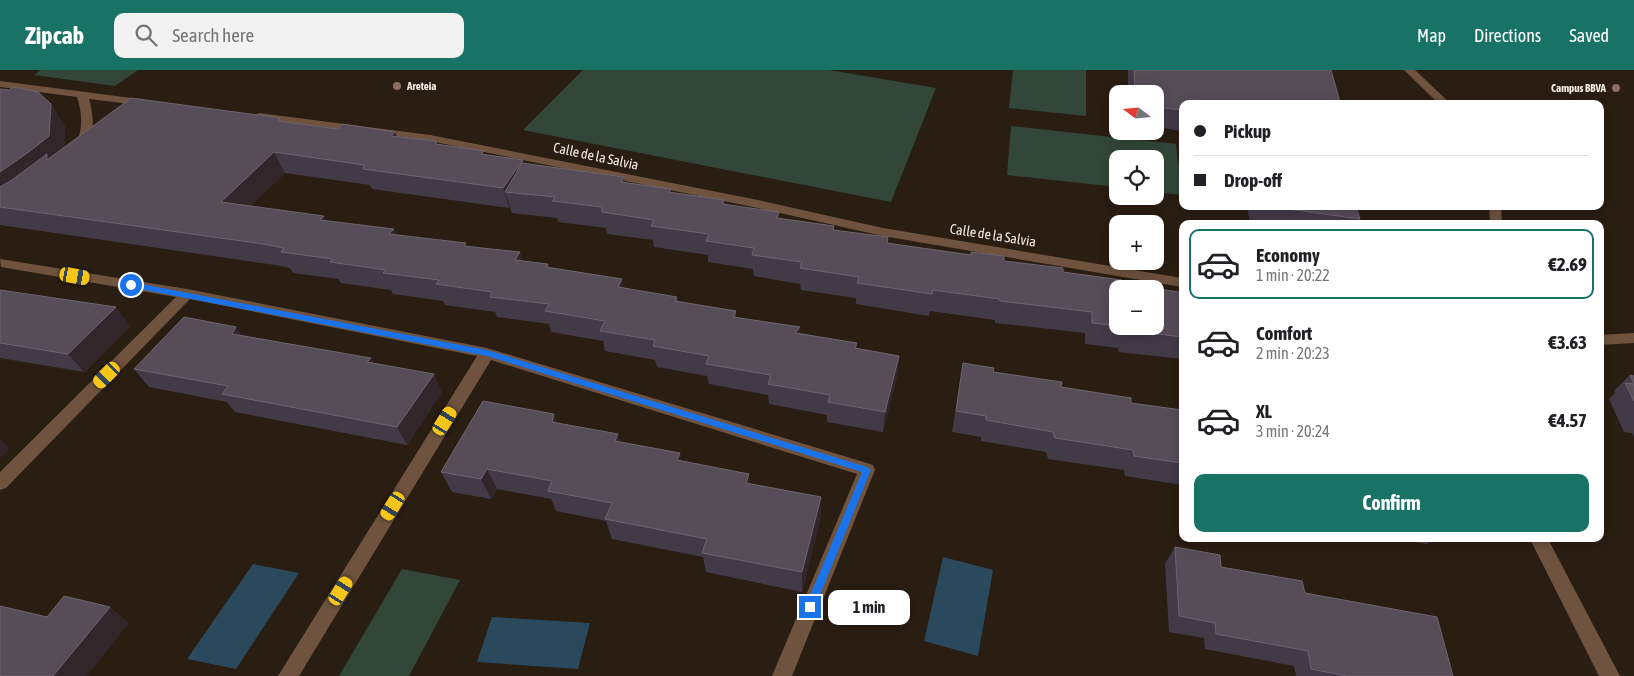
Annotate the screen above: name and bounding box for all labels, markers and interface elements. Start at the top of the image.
search box [114,13,464,58]
icon: search [132,21,160,49]
text: Zipcab [25,22,84,49]
text: Search here [172,24,254,46]
text: Map [1417,25,1446,46]
text: Directions [1474,25,1541,46]
text: Saved [1569,25,1609,46]
marker: Areteia [391,80,403,92]
place label: Areteia [406,80,436,92]
place label: Campus BBVA [1551,82,1607,94]
marker: Campus BBVA [1610,82,1622,94]
north arrow [1109,85,1164,140]
map controls [1109,85,1164,335]
text: Pickup [1224,120,1271,142]
street label: Calle de la Salvia [552,139,640,173]
button: locate [1109,150,1164,205]
text: Drop-off [1224,169,1282,191]
button: + [1109,215,1164,270]
street label: Calle de la Salvia [949,220,1037,250]
icon: car [1196,242,1241,287]
text: Economy [1256,244,1320,266]
text: €2.69 [1548,253,1587,275]
car [58,266,91,286]
text: 1 min · 20:22 [1256,266,1330,284]
route start [120,274,142,296]
button: − [1109,280,1164,335]
icon: car [1196,320,1241,365]
text: Comfort [1256,322,1312,344]
text: €3.63 [1548,331,1587,353]
text: 2 min · 20:23 [1256,344,1330,362]
car [91,359,122,391]
icon: car [1196,398,1241,443]
text: XL [1256,400,1272,422]
car [430,404,459,438]
text: €4.57 [1548,409,1587,431]
text: 3 min · 20:24 [1256,422,1330,440]
button: Confirm [1194,474,1589,532]
car [378,489,407,523]
car [326,574,355,608]
callout: 1 min [828,590,910,624]
route end [799,596,821,618]
text: 1 min [853,598,885,616]

